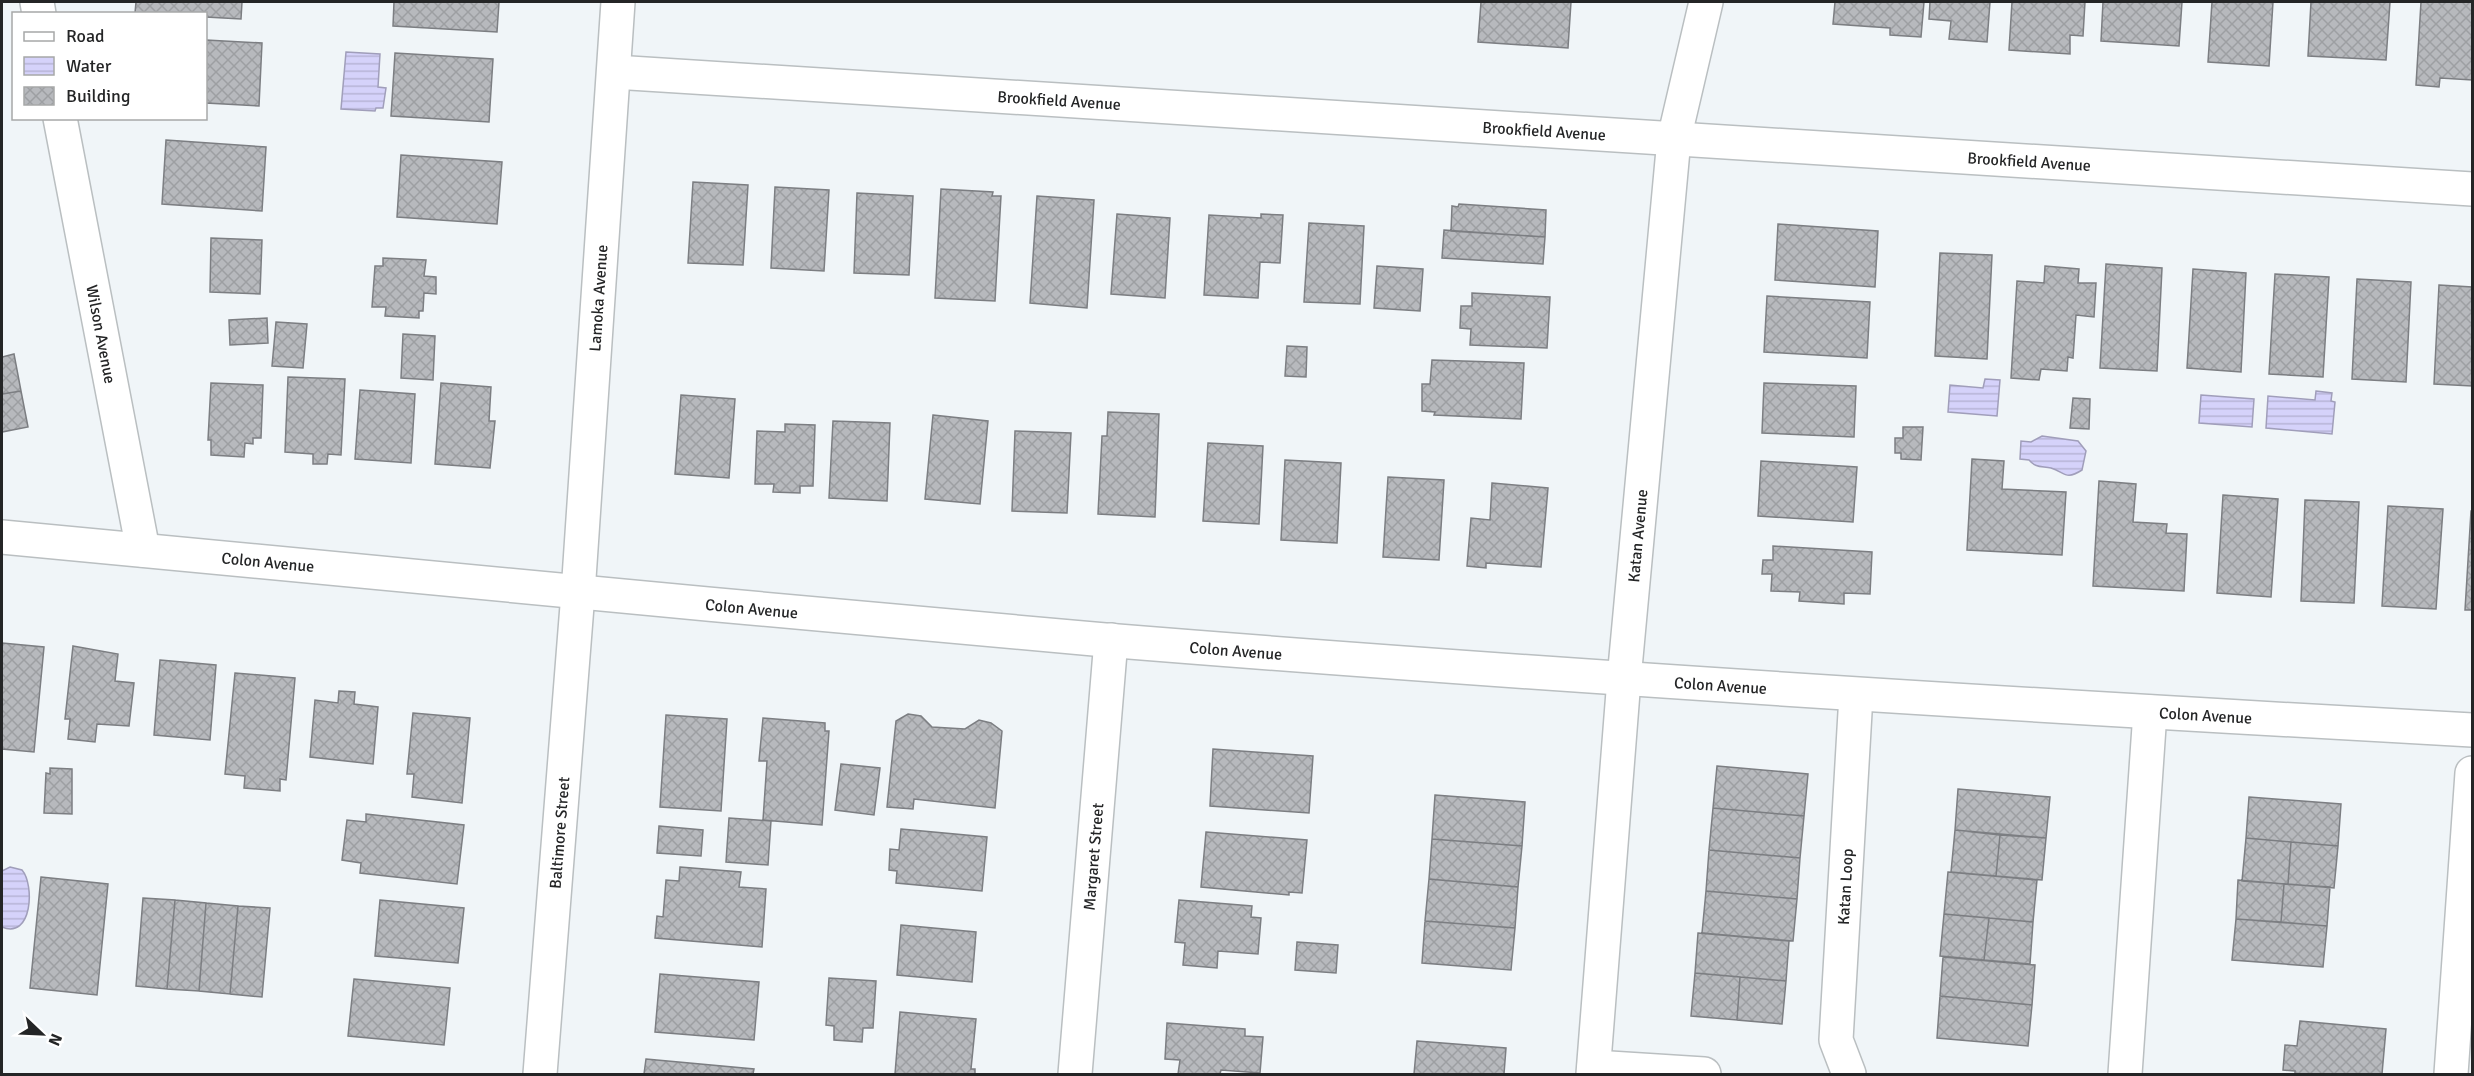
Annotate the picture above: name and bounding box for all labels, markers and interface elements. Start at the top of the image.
legend [12,12,207,120]
text: Road [66,25,105,47]
text: Water [66,55,112,77]
text: Building [66,85,130,107]
street label: Brookfield Avenue [997,87,1121,115]
street label: Brookfield Avenue [1482,118,1606,145]
street label: Brookfield Avenue [1967,148,2092,176]
street label: Lamoka Avenue [585,244,613,352]
street label: Wilson Avenue [81,283,120,385]
street label: Katan Avenue [1624,488,1653,583]
street label: Colon Avenue [220,548,315,577]
street label: Colon Avenue [704,595,799,624]
street label: Colon Avenue [1189,638,1283,665]
street label: Colon Avenue [1673,673,1768,699]
street label: Colon Avenue [2158,703,2253,729]
street label: Baltimore Street [546,776,574,890]
street label: Margaret Street [1080,802,1108,911]
street label: Katan Loop [1834,848,1858,926]
north arrow [12,1004,72,1064]
text: N [44,1030,66,1049]

